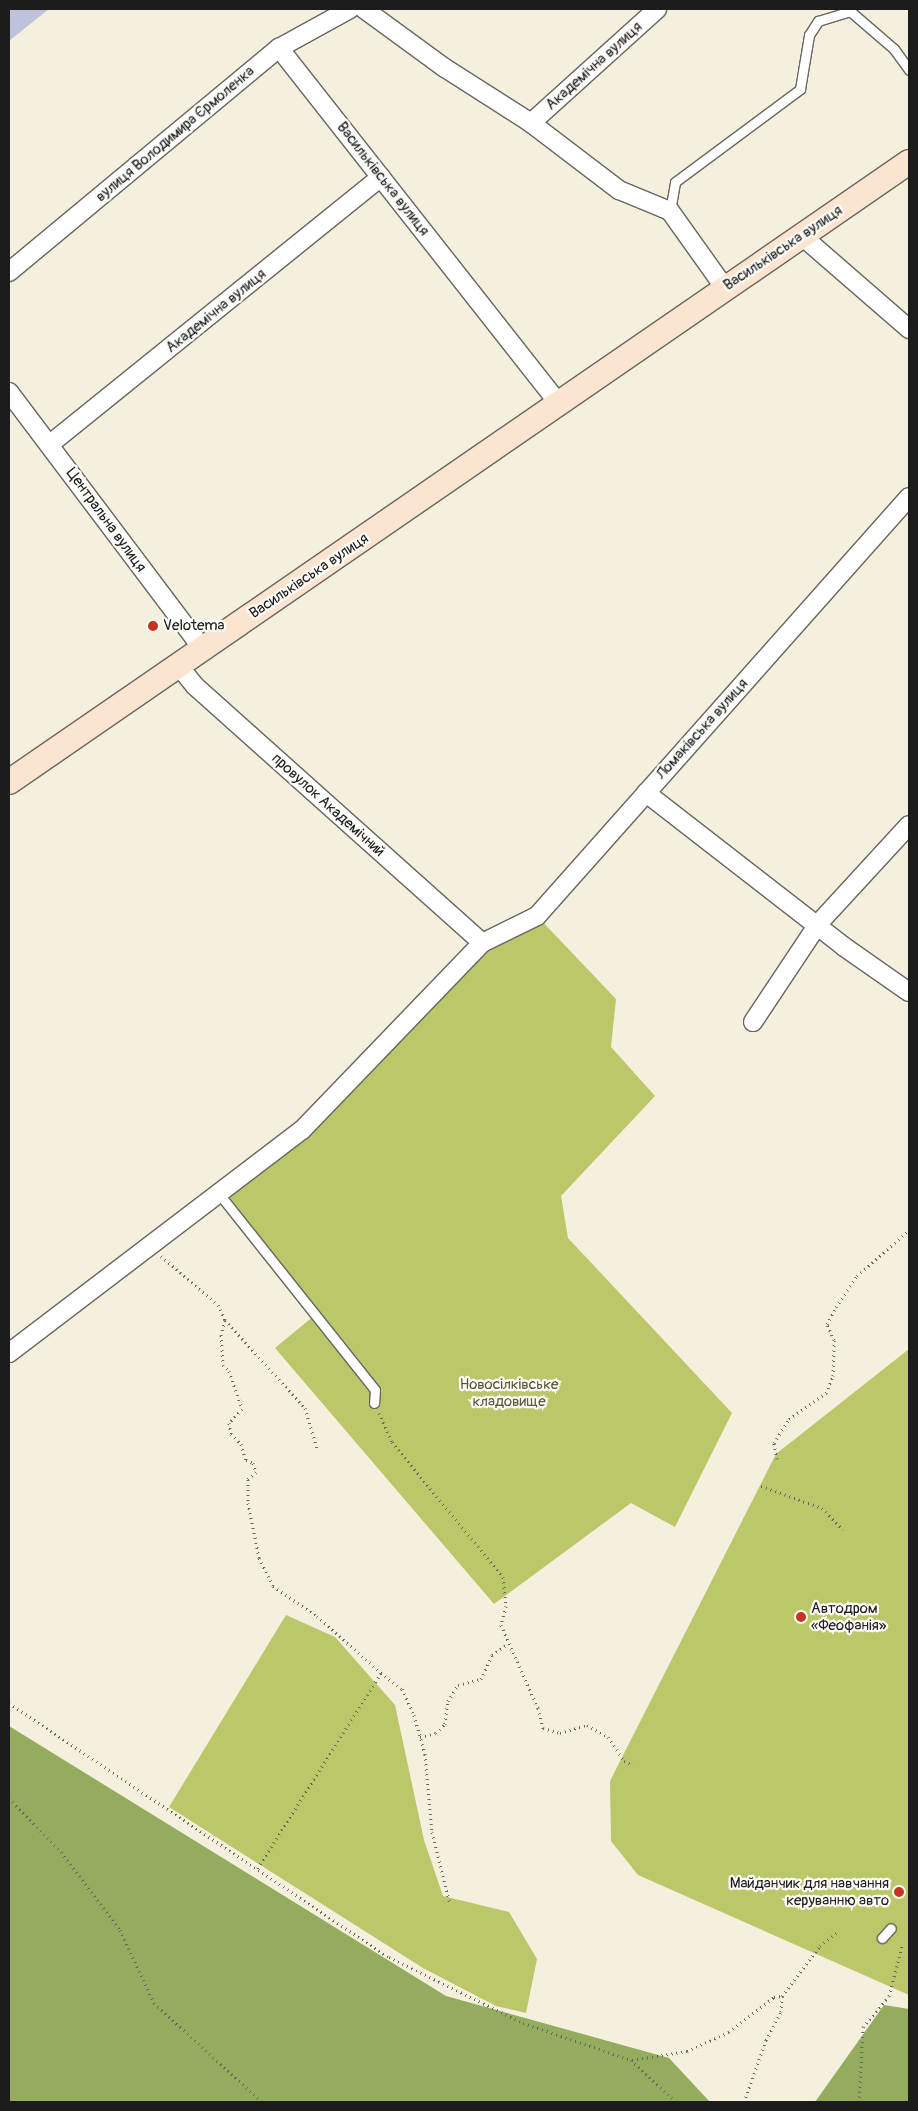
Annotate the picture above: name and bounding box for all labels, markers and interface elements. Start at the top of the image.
street label: Академічна вулиця [542,18,646,114]
street label: вулиця Володимира Єрмоленка [92,62,258,206]
street label: Васильківська вулиця [333,118,433,240]
street label: Васильківська вулиця [720,201,846,295]
street label: Академічна вулиця [162,265,270,357]
street label: Центральна вулиця [62,464,150,576]
street label: Васильківська вулиця [246,529,372,623]
place label: Velotema [163,617,225,635]
marker: Velotema [147,620,159,632]
street label: Ломаківська вулиця [652,675,752,783]
street label: провулок Академічний [268,750,388,860]
park label: Новосілківське кладовище [460,1375,558,1410]
place label: Автодром «Феофанія» [811,1599,886,1634]
marker: Автодром «Феофанія» [795,1611,807,1623]
place label: Майданчик для навчання керуванню авто [730,1874,889,1909]
marker: Майданчик для навчання керуванню авто [893,1886,905,1898]

